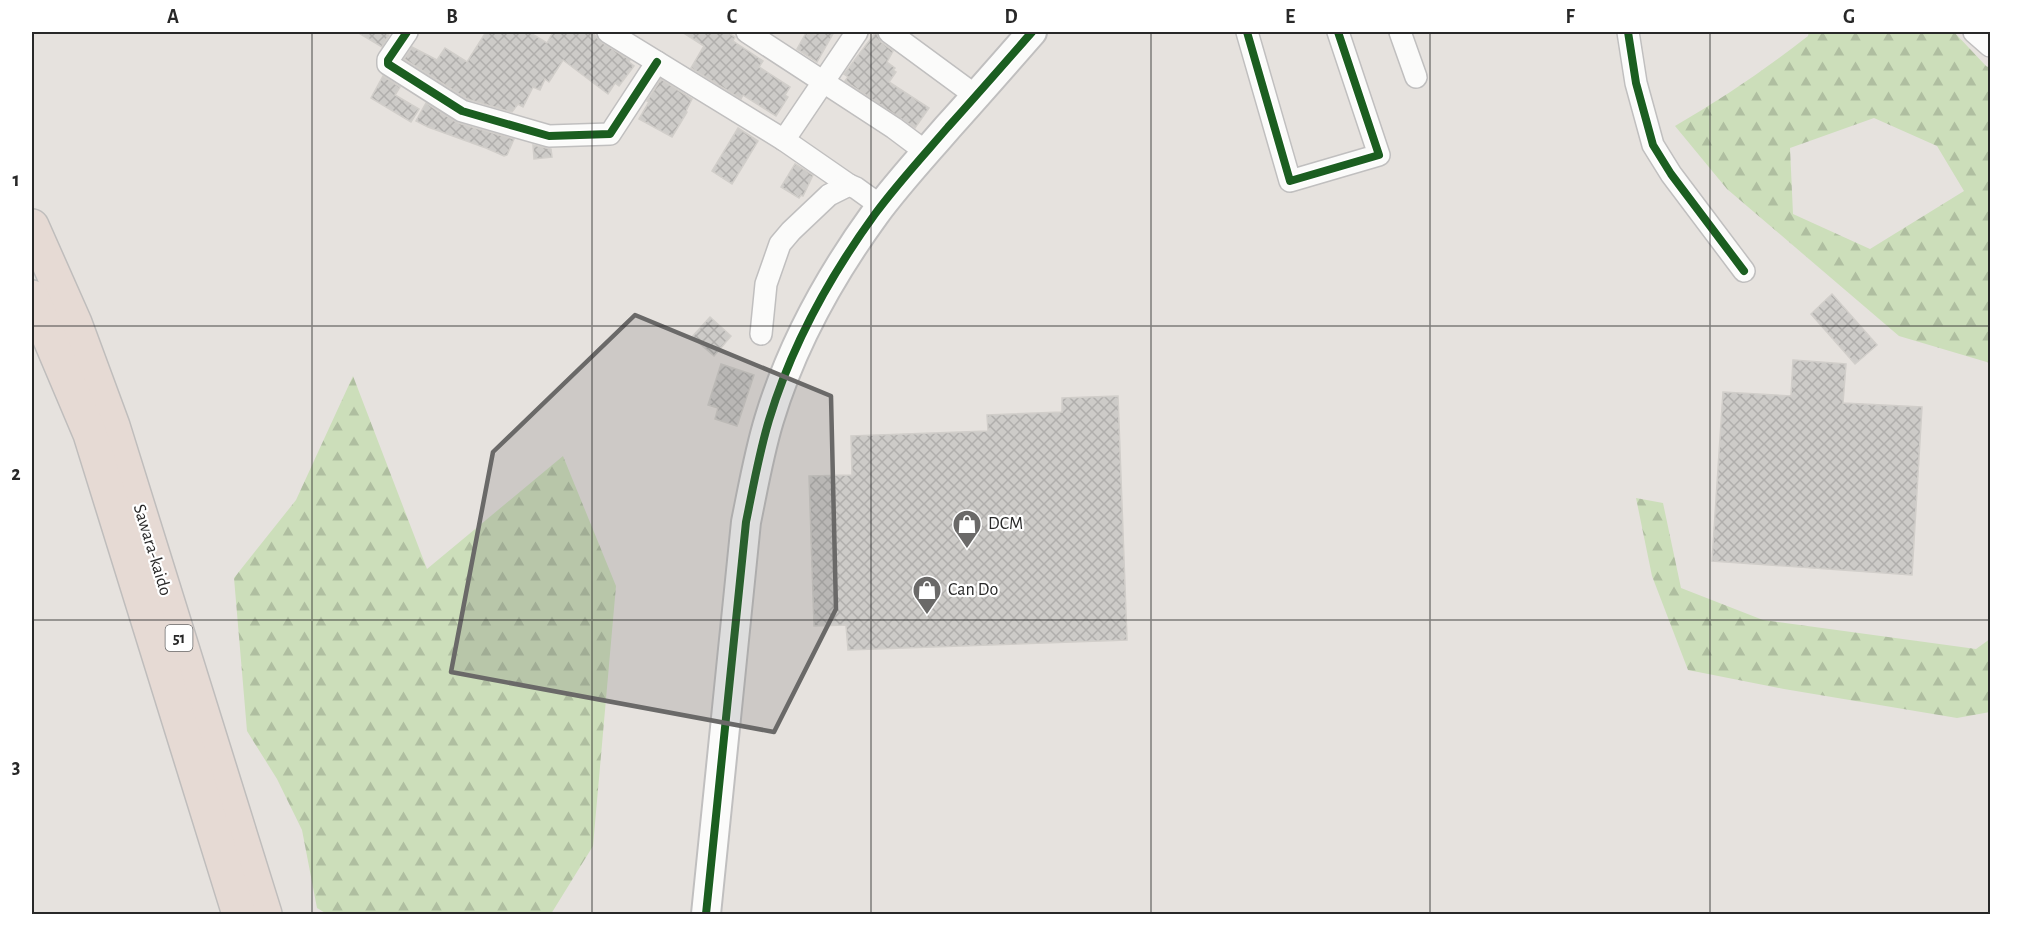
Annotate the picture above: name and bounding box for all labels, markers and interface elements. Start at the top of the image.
text: A [167,7,179,27]
text: B [446,7,458,27]
text: C [727,7,738,27]
text: D [1004,7,1018,27]
text: E [1285,7,1295,27]
text: F [1565,7,1575,27]
text: G [1843,7,1855,27]
text: 1 [12,170,20,190]
text: 2 [11,464,21,484]
street label: Sawara-kaido [130,502,174,598]
shop icon: DCM [951,508,983,550]
place label: DCM [988,515,1023,533]
shop icon: Can Do [911,574,943,616]
place label: Can Do [948,581,998,599]
road number: 51 [166,625,192,651]
text: 3 [12,757,20,777]

